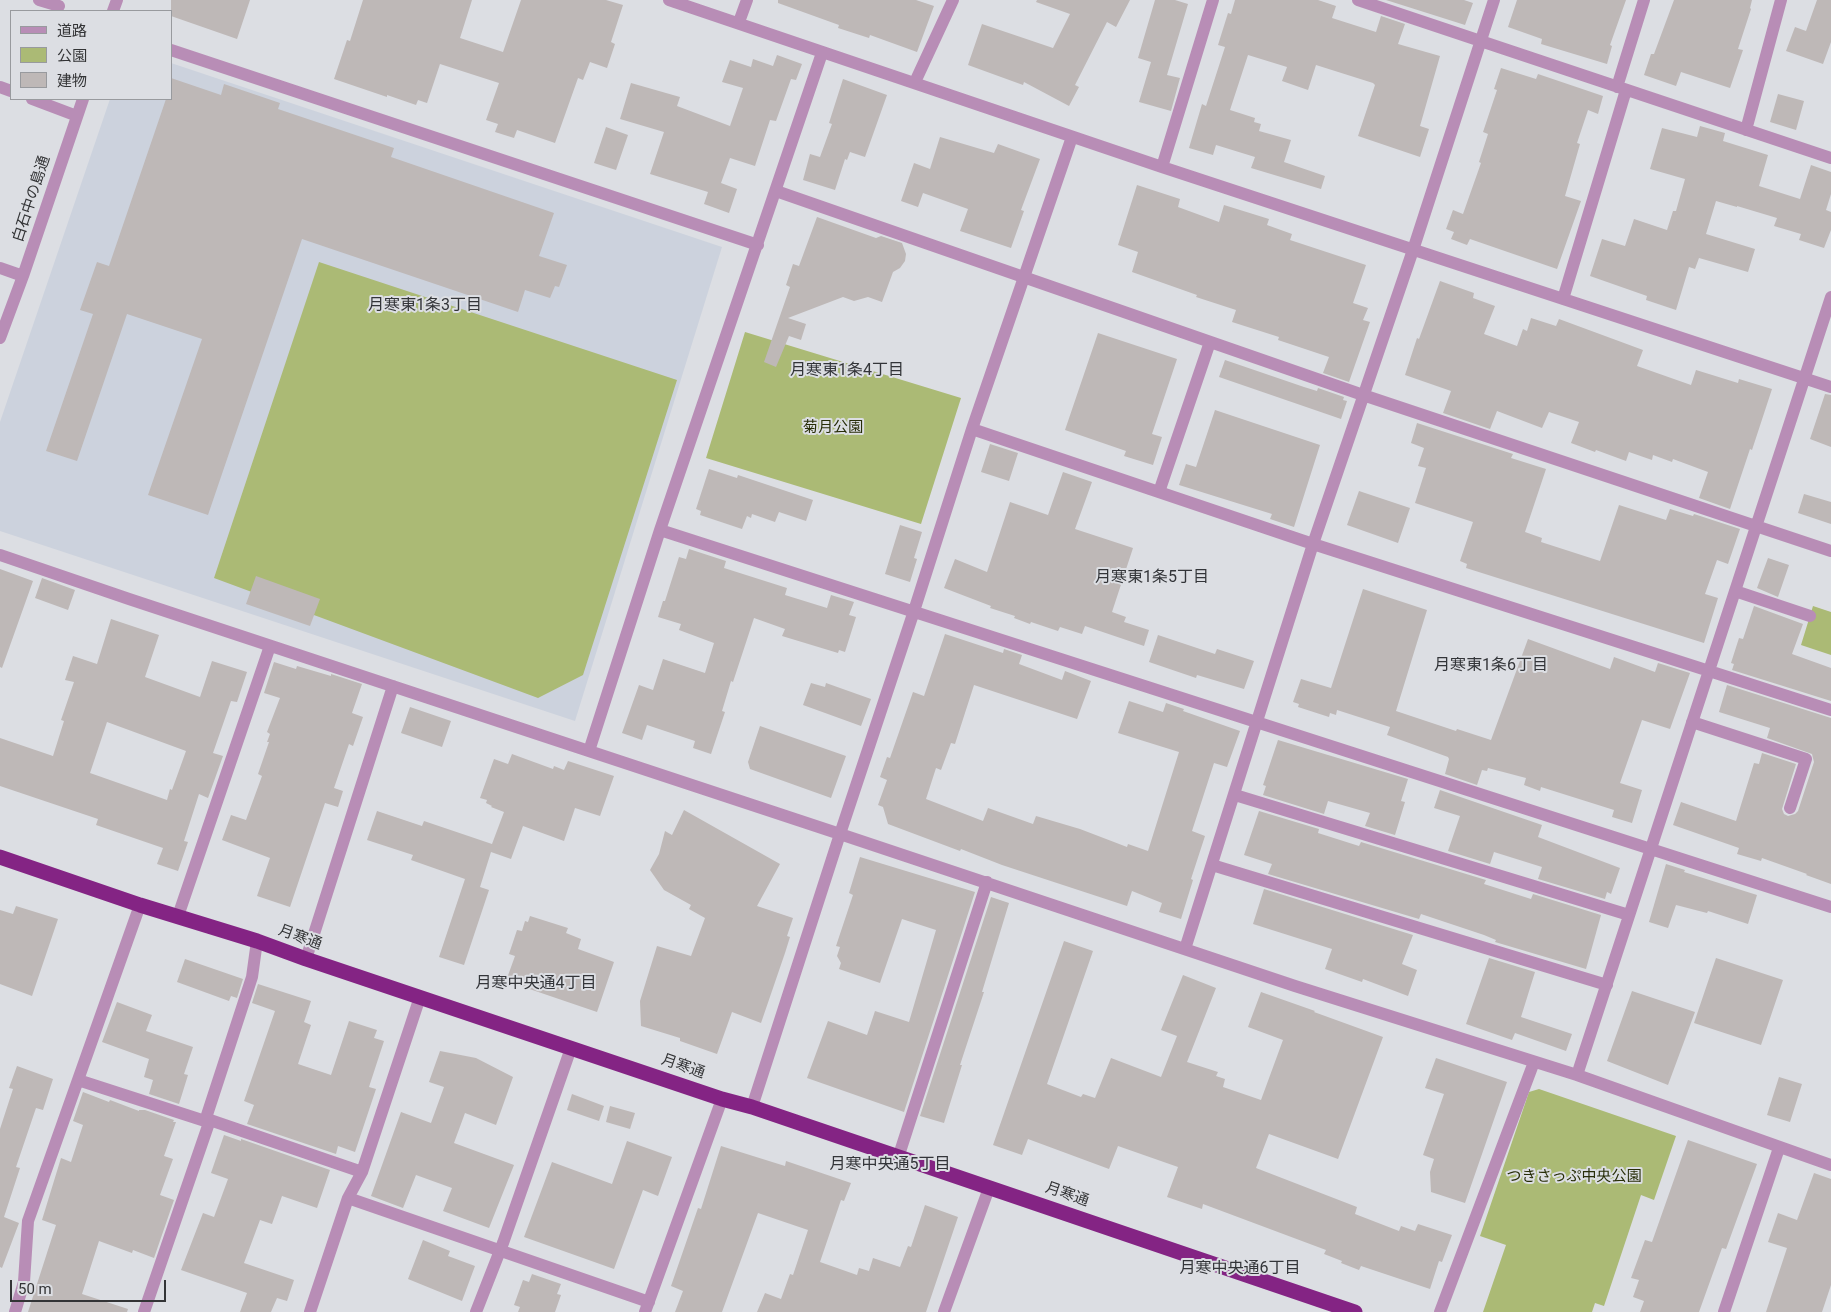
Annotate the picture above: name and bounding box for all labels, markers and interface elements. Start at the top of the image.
legend [10,10,172,100]
text: 道路 [57,22,87,40]
text: 公園 [57,47,87,65]
text: 建物 [57,72,87,90]
street label: 白石中の島通 [10,153,54,245]
district label: 月寒東1条3丁目 [368,296,482,316]
district label: 月寒東1条4丁目 [790,361,904,381]
park label: 菊月公園 [803,419,863,437]
district label: 月寒東1条5丁目 [1095,568,1209,588]
district label: 月寒東1条6丁目 [1434,656,1548,676]
street label: 月寒通 [276,922,324,954]
district label: 月寒中央通4丁目 [476,974,596,994]
street label: 月寒通 [659,1051,707,1083]
district label: 月寒中央通5丁目 [830,1155,950,1175]
park label: つきさっぷ中央公園 [1507,1168,1641,1186]
street label: 月寒通 [1043,1179,1091,1211]
district label: 月寒中央通6丁目 [1180,1259,1300,1279]
scale bar [12,1270,169,1302]
text: 50 m [18,1280,52,1298]

